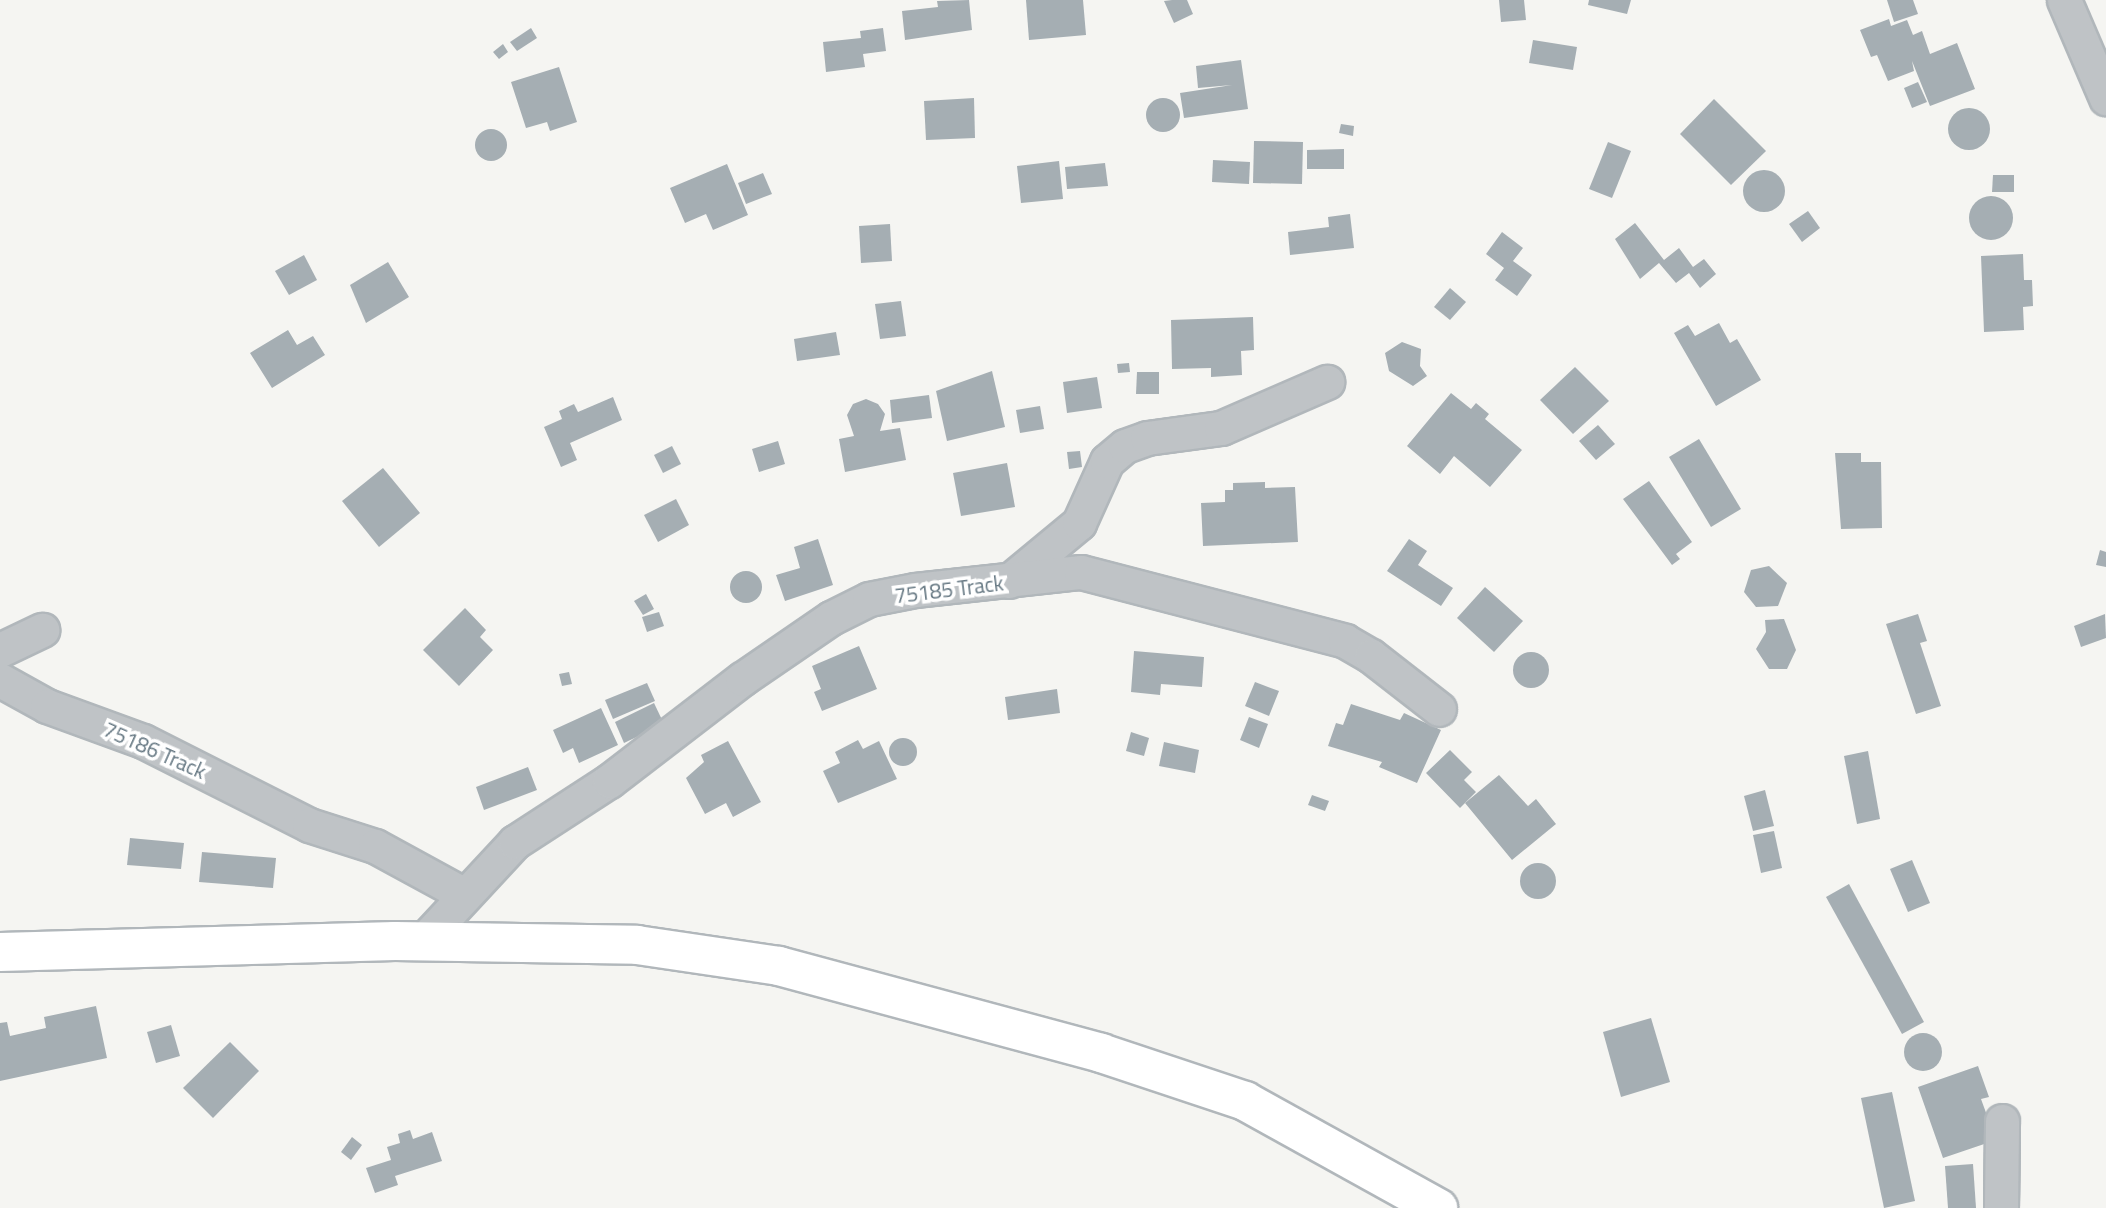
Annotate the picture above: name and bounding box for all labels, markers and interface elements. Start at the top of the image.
street label: 75185 Track [893,570,1005,608]
street label: 75186 Track [100,716,210,784]

